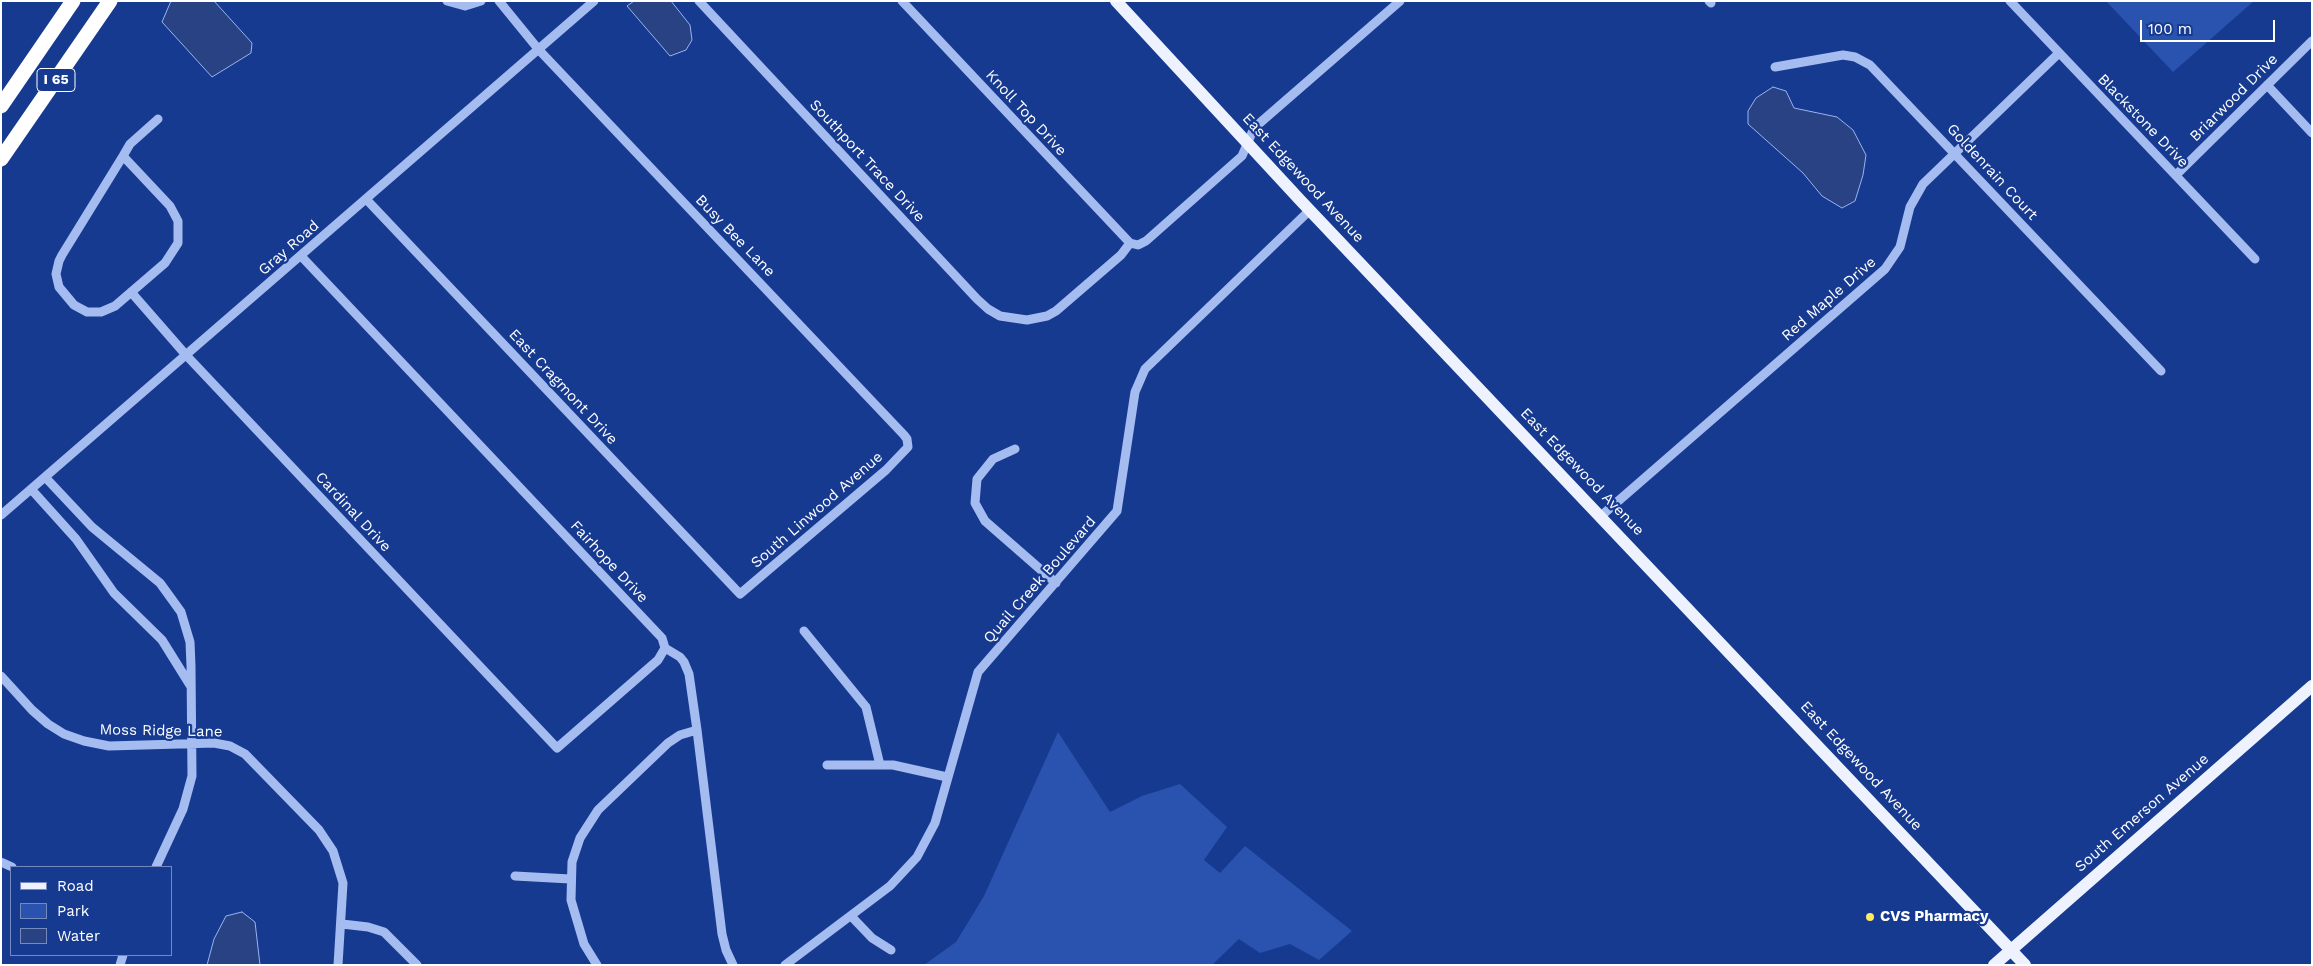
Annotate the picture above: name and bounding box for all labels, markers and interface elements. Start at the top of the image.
scale bar [2143,10,2278,42]
text: 100 m [2148,20,2192,38]
street label: Briarwood Drive [2186,50,2282,146]
street label: Knoll Top Drive [982,66,1070,160]
road number: I 65 [37,68,75,92]
street label: Blackstone Drive [2094,70,2192,172]
street label: Southport Trace Drive [806,96,928,226]
street label: East Edgewood Avenue [1238,110,1368,246]
street label: Goldenrain Court [1943,120,2041,224]
street label: Busy Bee Lane [691,191,779,281]
street label: Gray Road [255,217,323,279]
street label: Red Maple Drive [1778,253,1880,345]
street label: East Cragmont Drive [505,326,621,448]
street label: East Edgewood Avenue [1516,404,1648,540]
street label: South Linwood Avenue [747,448,887,572]
street label: Cardinal Drive [311,468,395,556]
street label: Quail Creek Boulevard [980,513,1100,647]
street label: Fairhope Drive [566,517,652,607]
street label: East Edgewood Avenue [1796,698,1926,834]
street label: Moss Ridge Lane [99,721,223,741]
street label: South Emerson Avenue [2071,750,2213,876]
legend [10,866,172,956]
text: Road [57,877,94,895]
text: Park [57,902,89,920]
place label: CVS Pharmacy [1880,908,1988,926]
marker: CVS Pharmacy [1864,911,1876,923]
text: Water [57,927,100,945]

